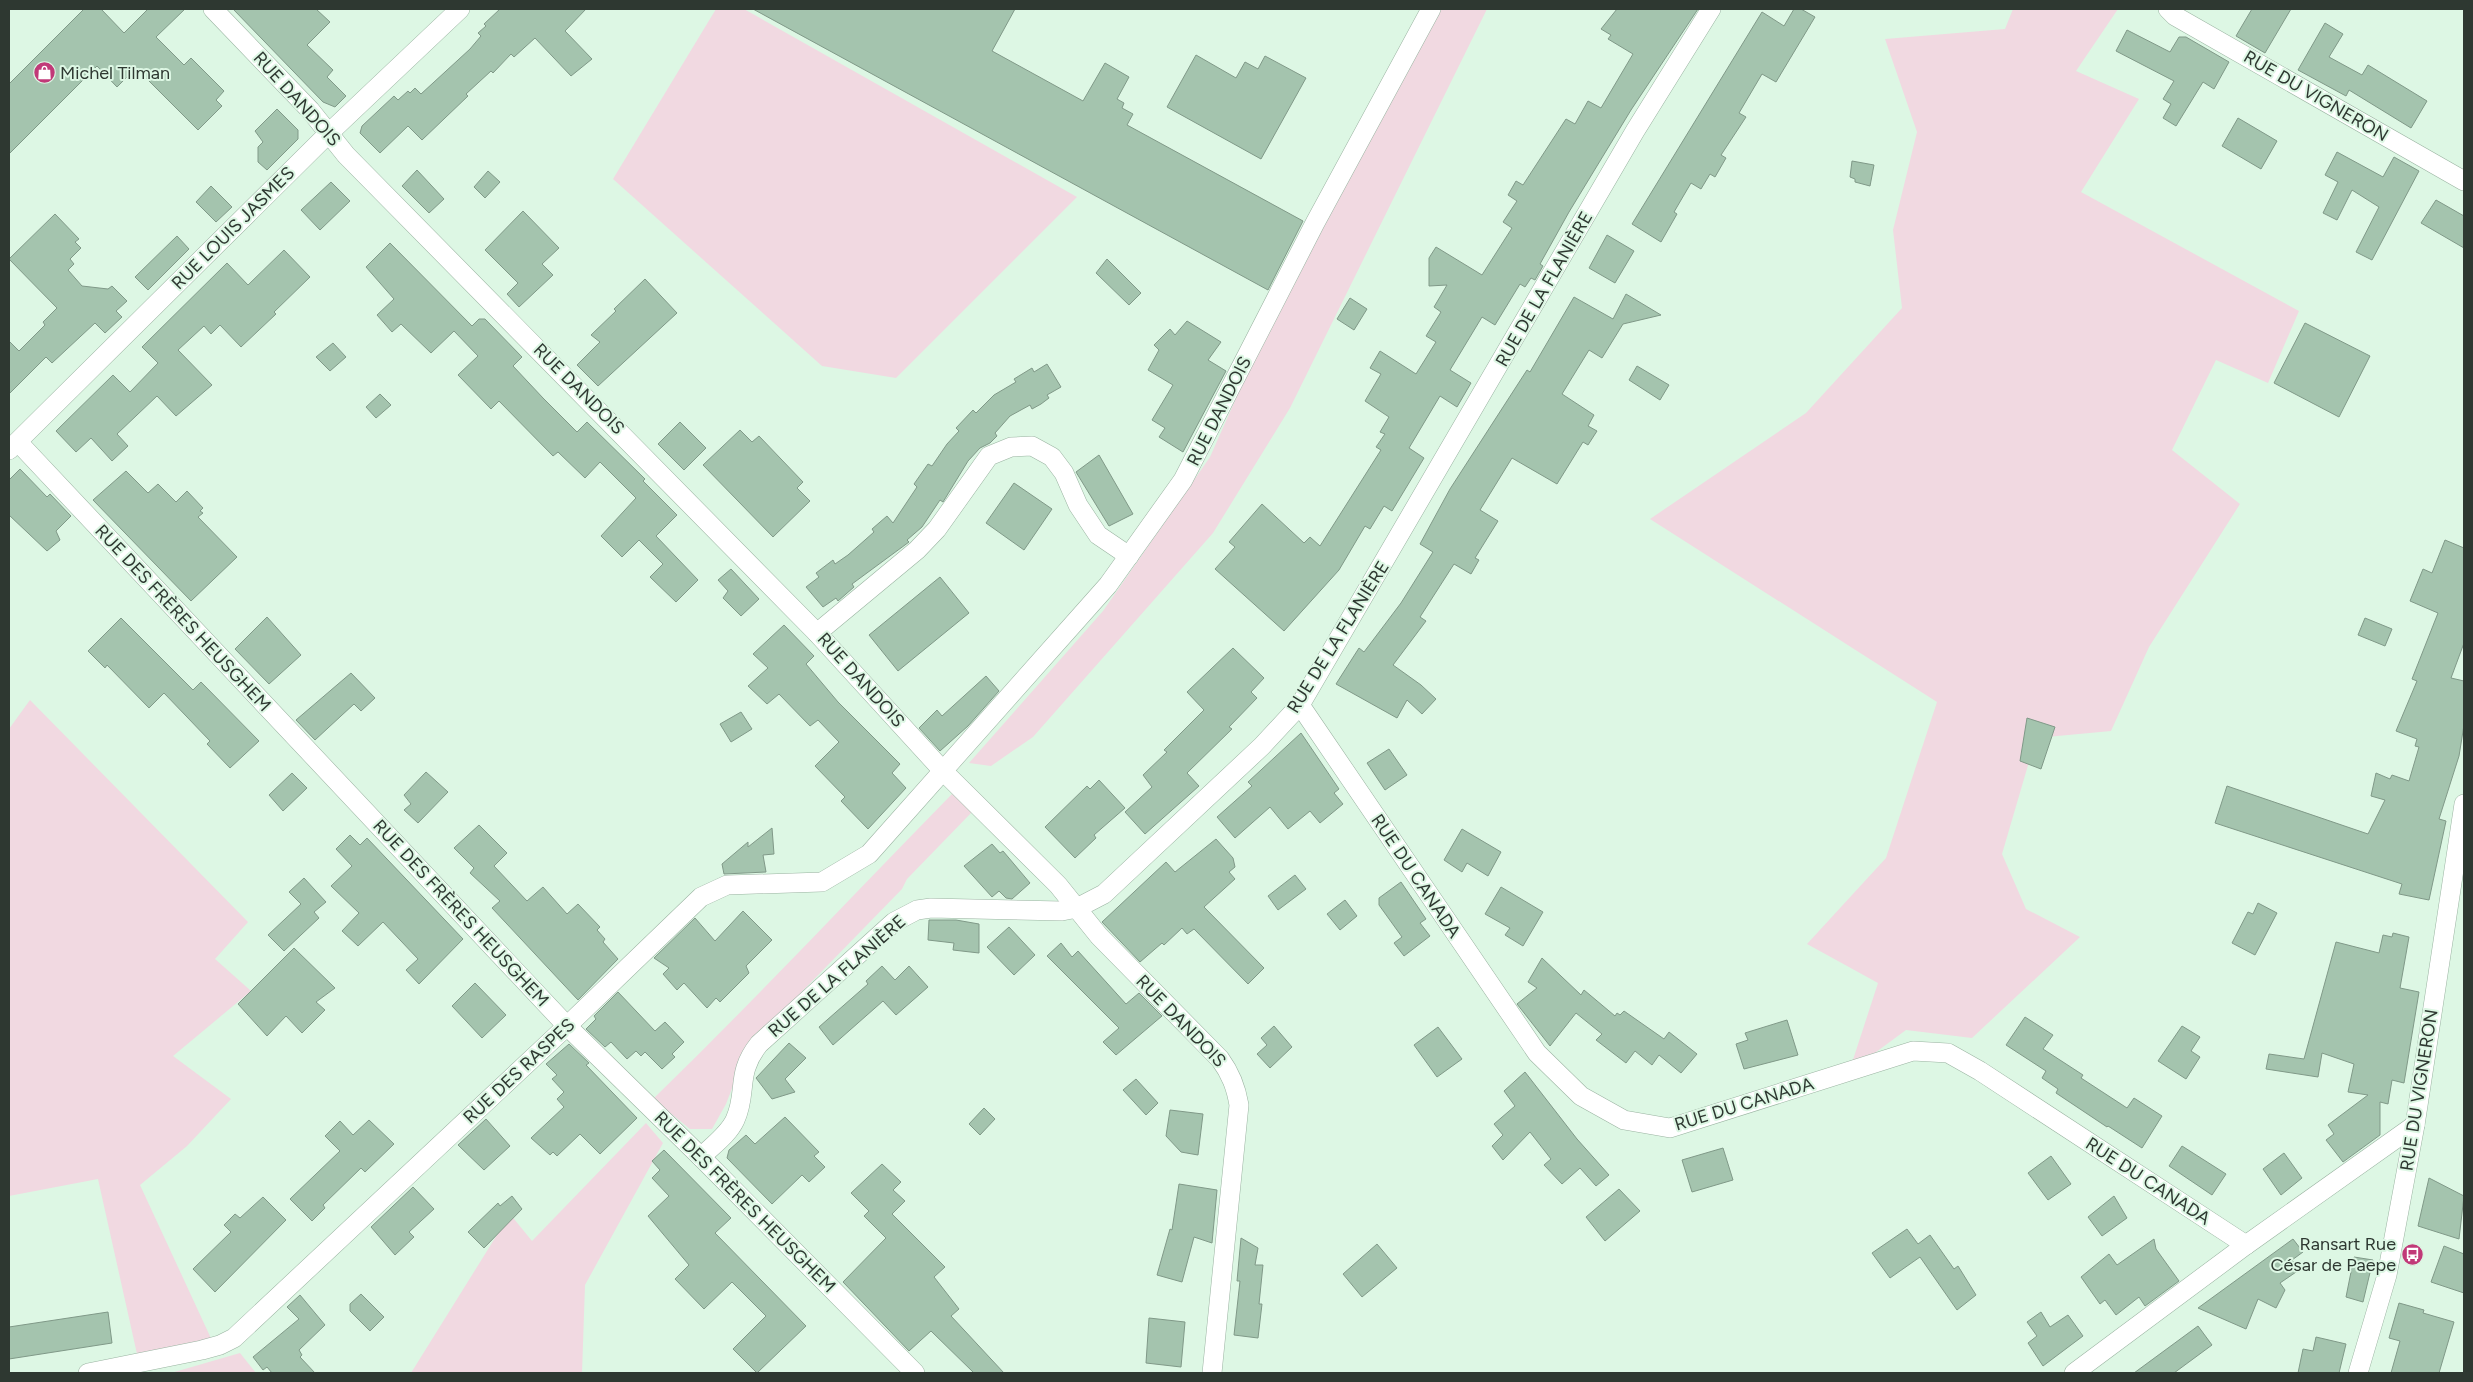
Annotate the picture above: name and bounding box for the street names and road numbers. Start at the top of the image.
street label: RUE DU VIGNERON [2240,46,2392,146]
street label: RUE DANDOIS [249,47,345,151]
street label: RUE LOUIS JASMES [167,162,299,294]
street label: RUE DE LA FLANIÈRE [1491,208,1597,370]
street label: RUE DANDOIS [529,339,629,439]
street label: RUE DANDOIS [1182,353,1256,469]
street label: RUE DES FRÈRES HEUSGHEM [90,520,276,716]
street label: RUE DE LA FLANIÈRE [1282,557,1394,717]
street label: RUE DANDOIS [813,628,909,732]
street label: RUE DU CANADA [1366,810,1466,942]
street label: RUE DES FRÈRES HEUSGHEM [368,815,554,1011]
street label: RUE DE LA FLANIÈRE [764,910,910,1042]
street label: RUE DANDOIS [1131,970,1231,1072]
street label: RUE DU VIGNERON [2395,1008,2443,1172]
street label: RUE DES RASPES [459,1014,579,1128]
street label: RUE DU CANADA [1672,1072,1816,1136]
street label: RUE DES FRÈRES HEUSGHEM [650,1107,840,1297]
street label: RUE DU CANADA [2081,1132,2215,1230]

